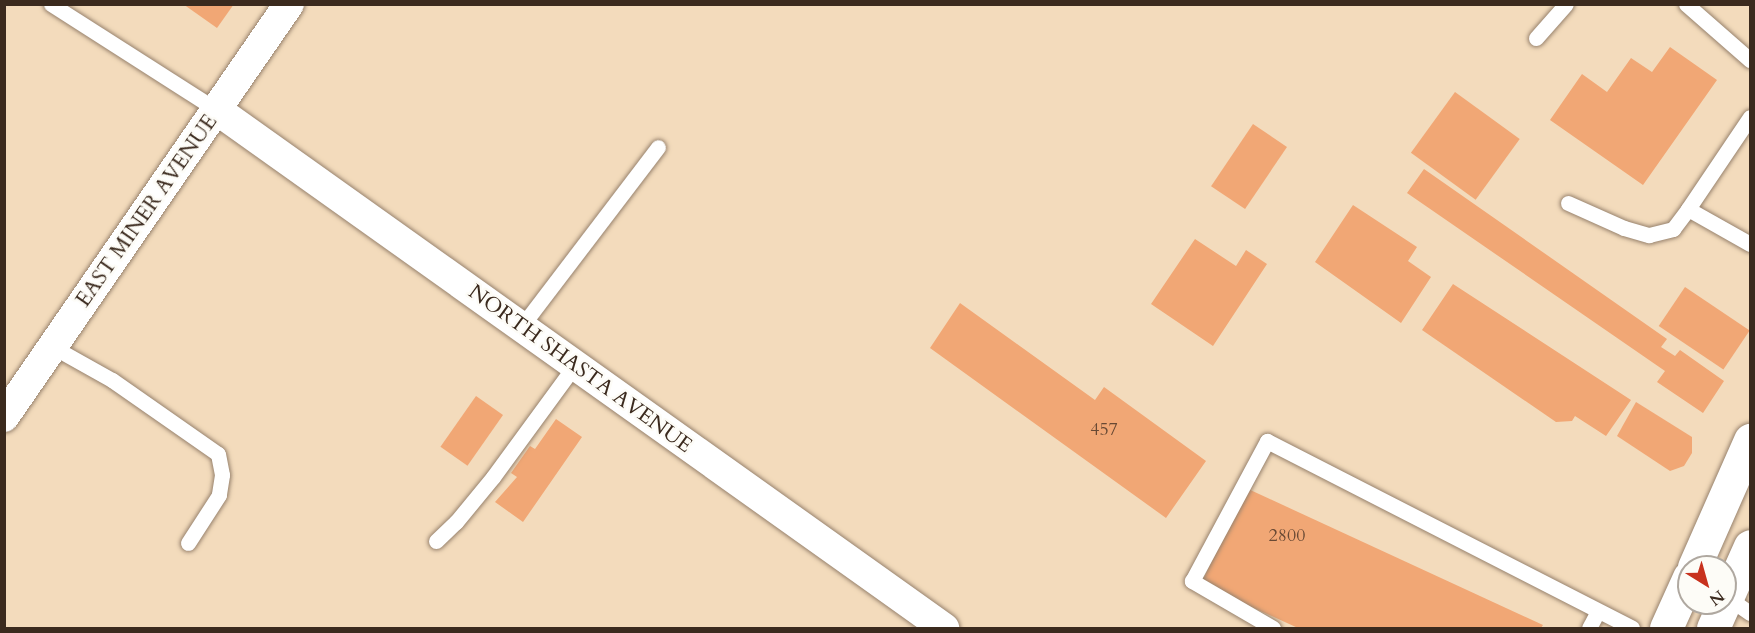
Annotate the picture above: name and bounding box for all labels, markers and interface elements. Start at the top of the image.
street label: EAST MINER AVENUE [71,110,223,312]
street label: NORTH SHASTA AVENUE [463,279,697,459]
house number: 457 [1090,419,1118,441]
house number: 2800 [1269,525,1305,547]
north arrow [1677,555,1737,615]
text: N [1704,585,1729,611]

